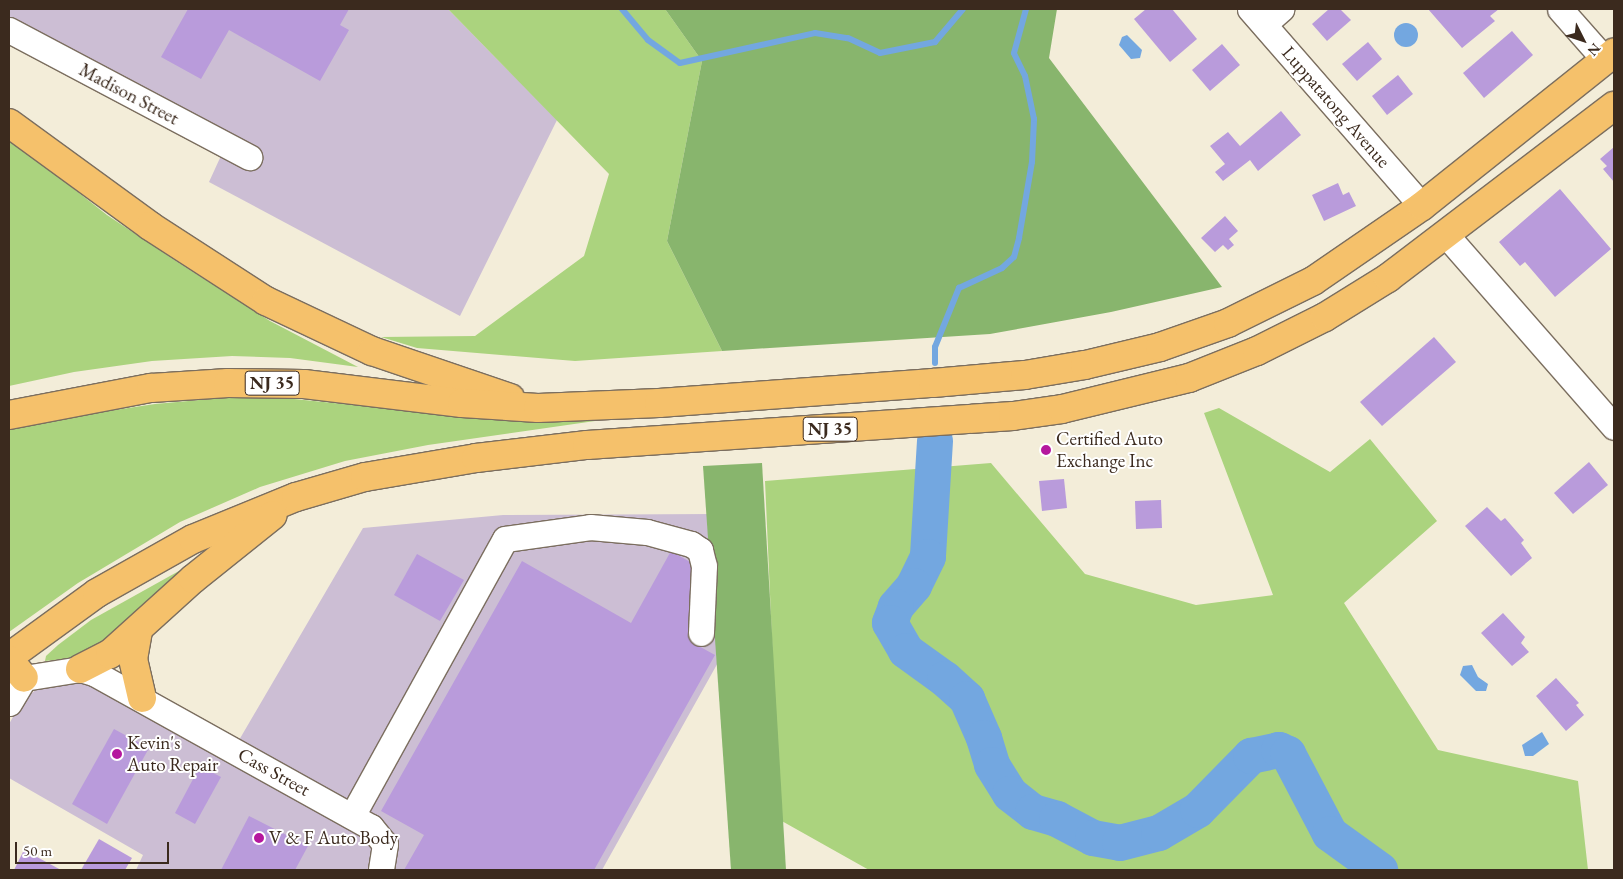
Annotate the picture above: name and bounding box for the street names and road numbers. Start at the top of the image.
street label: Luppatatong Avenue [1277,42,1395,172]
street label: Madison Street [75,58,183,130]
road number: NJ 35 [244,368,300,398]
road number: NJ 35 [802,414,858,444]
street label: Cass Street [234,743,314,801]

